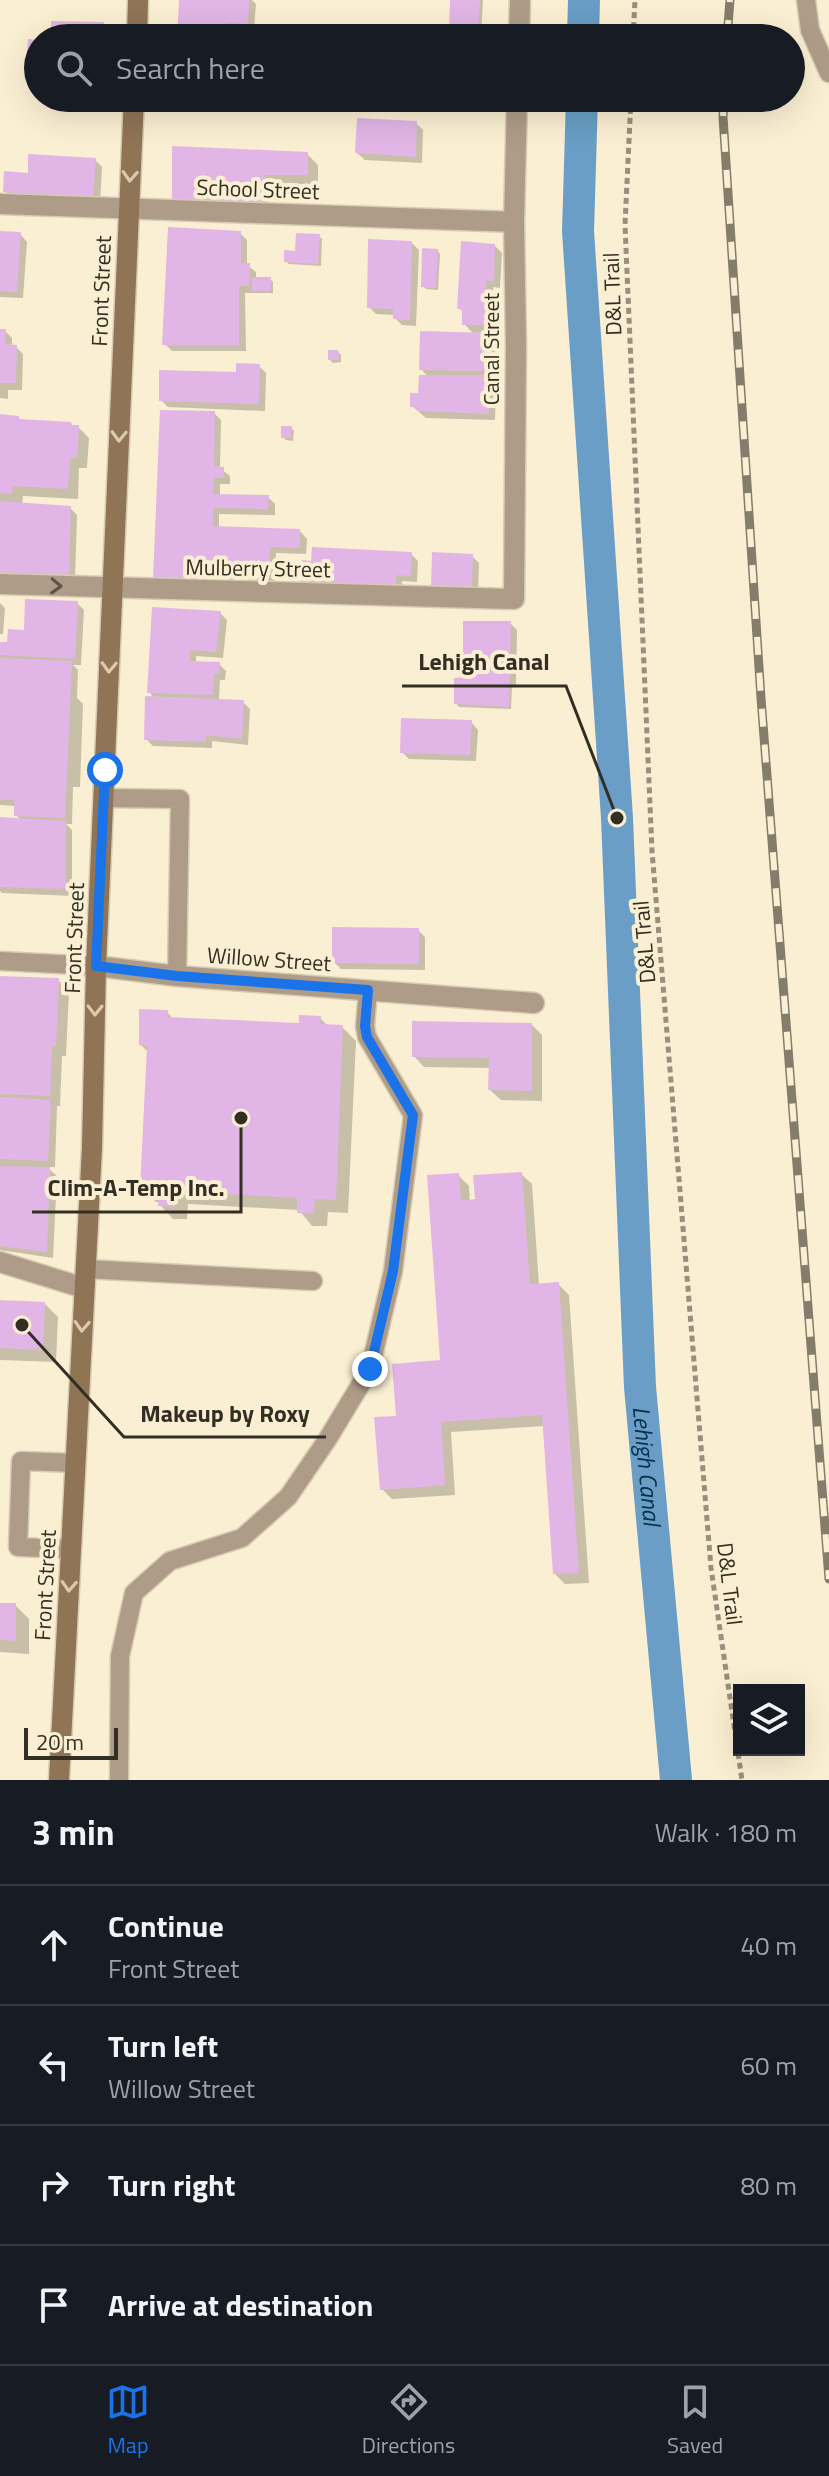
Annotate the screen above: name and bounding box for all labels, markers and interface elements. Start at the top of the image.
search box [24,24,805,112]
text: Search here [116,45,265,91]
icon: search [52,46,96,90]
one-way arrow [122,170,139,183]
street label: School Street [196,170,320,208]
street label: Front Street [82,235,120,347]
street label: D&L Trail [594,252,630,336]
street label: Canal Street [474,292,508,405]
one-way arrow [111,430,128,443]
street label: Mulberry Street [185,550,331,586]
one-way arrow [50,578,63,595]
callout: Lehigh Canal [402,638,566,686]
text: Lehigh Canal [418,643,550,679]
one-way arrow [100,661,117,674]
route start [87,752,123,788]
street label: Front Street [55,882,93,994]
street label: D&L Trail [623,899,665,985]
street label: Willow Street [206,938,332,980]
one-way arrow [86,1004,104,1017]
callout: Clim-A-Temp Inc. [32,1164,241,1212]
text: Clim-A-Temp Inc. [47,1169,225,1205]
one-way arrow [74,1320,91,1333]
route end [352,1351,388,1387]
callout: Makeup by Roxy [124,1389,326,1437]
text: Makeup by Roxy [140,1395,310,1431]
water label: Lehigh Canal [624,1405,671,1530]
street label: Front Street [25,1528,65,1641]
street label: D&L Trail [708,1541,752,1627]
one-way arrow [61,1580,78,1593]
map controls [733,1684,805,1756]
button: layers [733,1684,805,1756]
scale bar [24,1724,118,1760]
text: 20 m [36,1725,84,1759]
text: 3 min [32,1806,115,1858]
text: Walk · 180 m [655,1813,797,1852]
text: Continue [108,1903,224,1949]
icon: ahead [32,1923,76,1967]
text: 40 m [740,1926,797,1965]
text: Front Street [108,1949,239,1988]
text: Turn left [108,2023,218,2069]
icon: left [32,2043,76,2087]
text: 60 m [740,2046,797,2085]
text: Willow Street [108,2069,255,2108]
text: Turn right [108,2162,236,2208]
icon: right [32,2163,76,2207]
text: 80 m [740,2166,797,2205]
text: Arrive at destination [108,2282,373,2328]
icon: arrive [32,2283,76,2327]
tab: Map [106,2380,150,2462]
tab: Directions [362,2380,455,2462]
tab: Saved [667,2380,723,2462]

